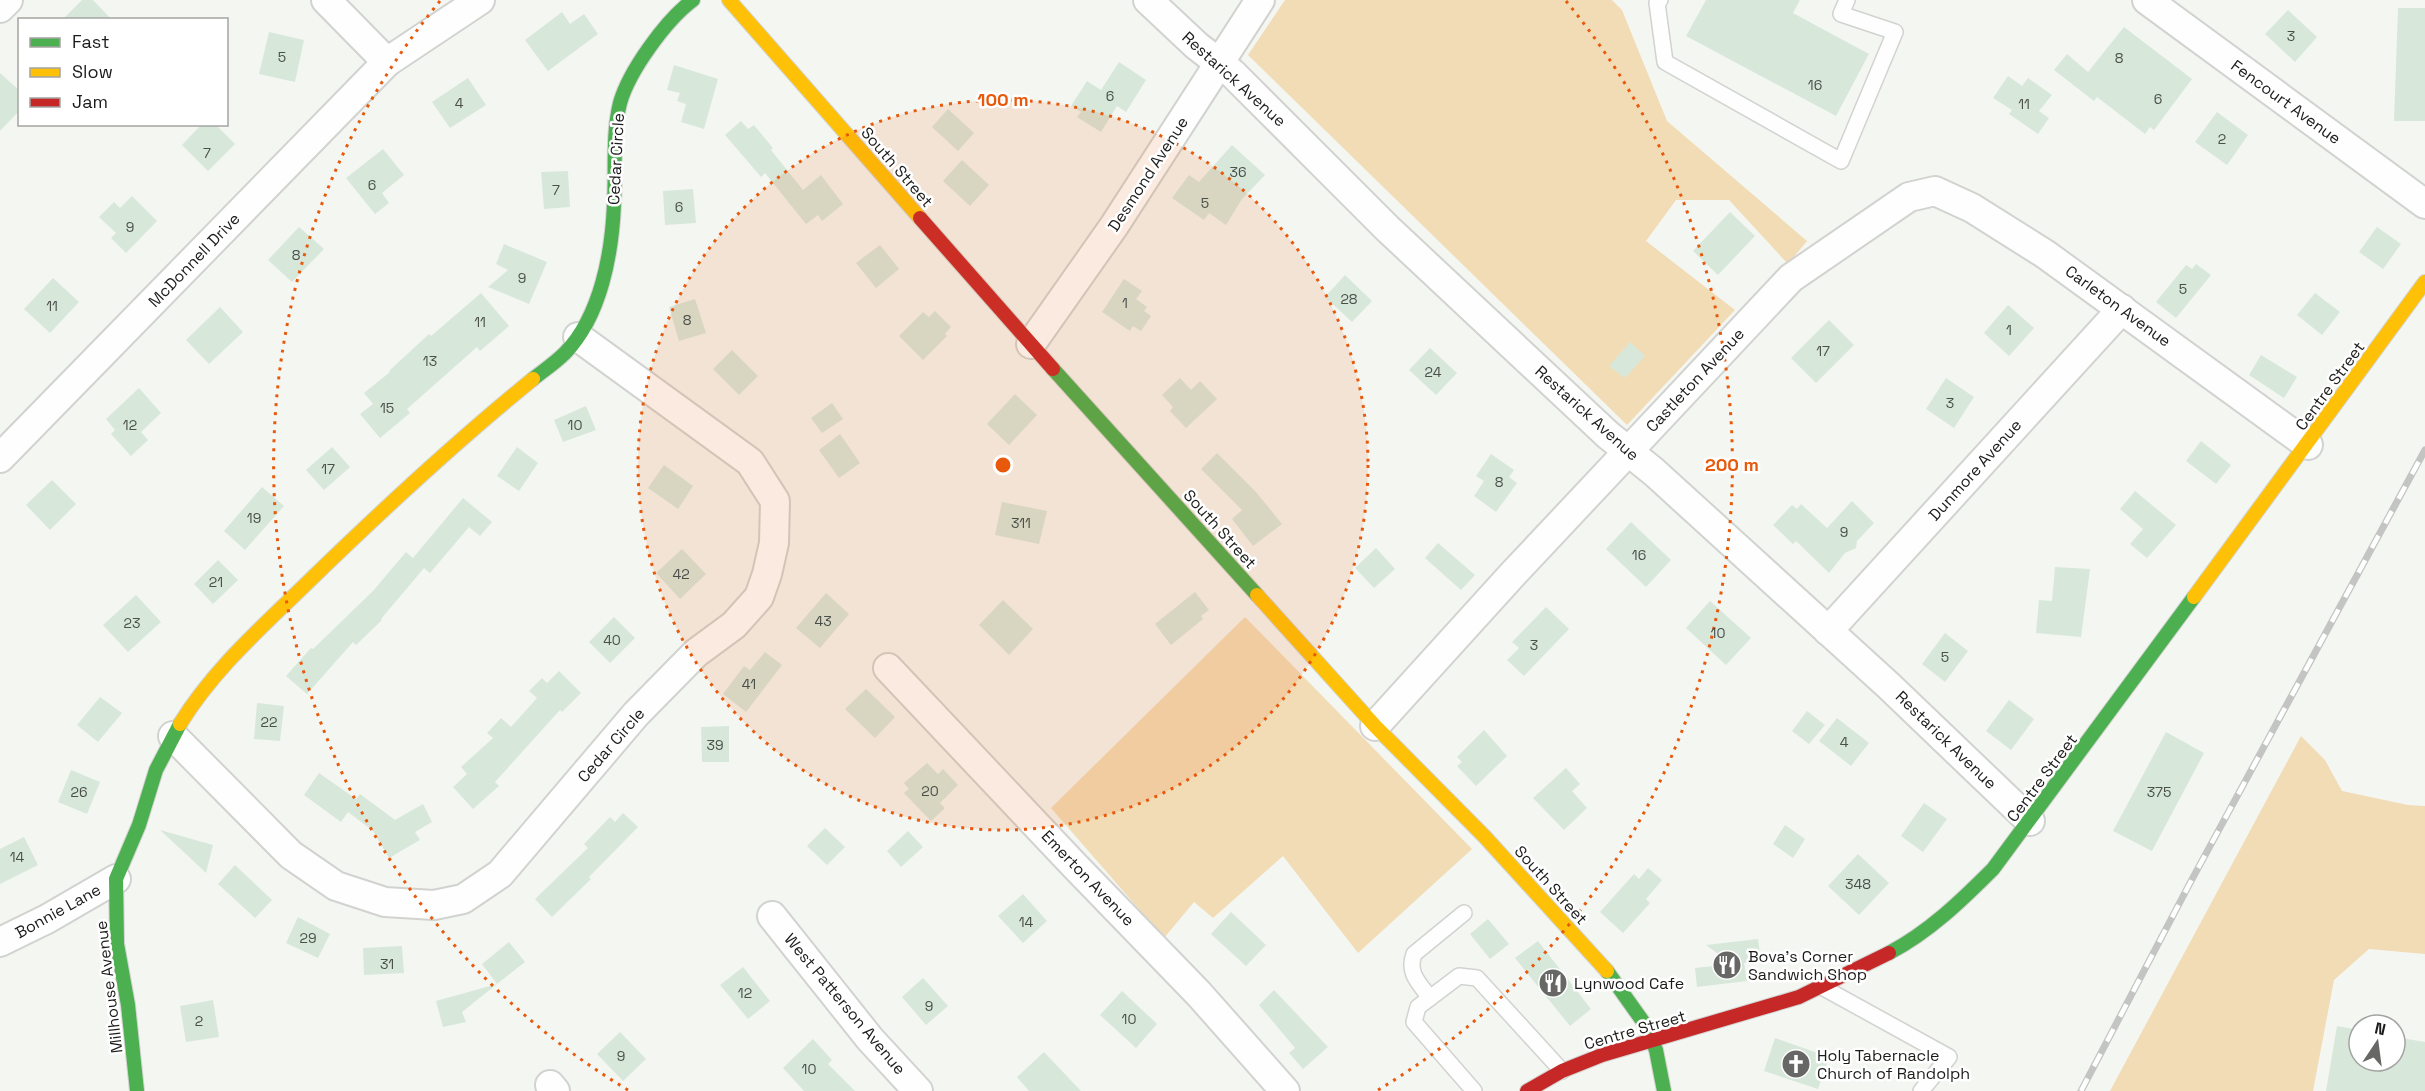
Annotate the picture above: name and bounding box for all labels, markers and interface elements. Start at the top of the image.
legend [18,18,228,126]
street label: Restarick Avenue [1178,27,1290,131]
house number: 3 [2287,27,2295,45]
text: Fast [72,30,109,53]
house number: 5 [278,48,286,66]
house number: 8 [2115,49,2124,67]
street label: Fencourt Avenue [2227,55,2345,149]
text: Slow [72,60,113,83]
house number: 16 [1808,76,1822,94]
house number: 6 [1106,87,1114,105]
text: 100 m [977,88,1029,111]
text: Jam [72,90,108,113]
house number: 6 [2154,90,2162,108]
house number: 4 [455,94,464,112]
house number: 11 [2018,95,2030,113]
street label: Cedar Circle [603,112,629,206]
street label: Desmond Avenue [1103,113,1193,235]
street label: South Street [856,122,938,212]
house number: 2 [2218,130,2226,148]
house number: 7 [203,144,211,162]
house number: 36 [1229,163,1247,181]
house number: 6 [368,176,376,194]
house number: 7 [552,181,560,199]
house number: 5 [1201,194,1209,212]
house number: 6 [675,198,683,216]
street label: McDonnell Drive [144,208,244,312]
house number: 9 [126,218,134,236]
house number: 8 [292,246,301,264]
street label: Carleton Avenue [2061,261,2175,351]
house number: 9 [518,269,526,287]
house number: 5 [2179,280,2187,298]
house number: 28 [1340,290,1358,308]
house number: 1 [1122,294,1128,312]
house number: 11 [46,297,58,315]
house number: 8 [683,311,692,329]
house number: 11 [474,313,486,331]
house number: 1 [2006,321,2012,339]
street label: Castleton Avenue [1641,323,1749,437]
street label: Centre Street [2291,337,2369,435]
house number: 17 [1816,342,1830,360]
house number: 13 [423,352,437,370]
street label: Restarick Avenue [1531,361,1643,465]
house number: 24 [1425,363,1442,381]
house number: 3 [1946,394,1954,412]
house number: 15 [380,399,394,417]
street label: Dunmore Avenue [1924,415,2026,525]
house number: 12 [123,416,137,434]
house number: 10 [568,416,582,434]
text: 200 m [1705,453,1759,476]
centre of rings [993,455,1013,475]
house number: 17 [321,460,335,478]
house number: 8 [1495,473,1504,491]
street label: South Street [1179,485,1261,573]
house number: 19 [247,509,261,527]
house number: 311 [1011,514,1031,532]
house number: 9 [1840,523,1848,541]
house number: 16 [1632,546,1646,564]
house number: 42 [672,565,690,583]
house number: 21 [209,573,223,591]
house number: 43 [814,612,832,630]
house number: 23 [124,614,140,632]
house number: 10 [1711,624,1725,642]
house number: 40 [603,631,621,649]
house number: 3 [1530,636,1538,654]
house number: 5 [1941,648,1949,666]
house number: 41 [742,675,756,693]
street label: Restarick Avenue [1891,686,2001,794]
street label: Cedar Circle [573,703,649,787]
house number: 22 [261,713,277,731]
street label: Centre Street [2002,730,2082,826]
house number: 4 [1840,733,1849,751]
house number: 39 [706,736,724,754]
house number: 20 [921,782,939,800]
house number: 26 [70,783,88,801]
house number: 375 [2147,783,2171,801]
street label: Emerton Avenue [1037,826,1139,930]
street label: South Street [1510,841,1592,929]
house number: 14 [10,848,25,866]
house number: 348 [1845,875,1871,893]
street label: Bonnie Lane [11,879,105,943]
house number: 14 [1019,913,1034,931]
street label: Millhouse Avenue [90,920,128,1054]
house number: 29 [300,929,316,947]
street label: West Patterson Avenue [780,929,910,1079]
place label: Bova's Corner Sandwich Shop [1748,946,1867,985]
restaurant icon: Bova's Corner Sandwich Shop [1711,949,1743,981]
house number: 31 [380,955,394,973]
restaurant icon: Lynwood Cafe [1537,967,1569,999]
place label: Lynwood Cafe [1574,973,1684,994]
house number: 12 [738,984,752,1002]
house number: 9 [925,997,933,1015]
street label: Centre Street [1582,1005,1688,1055]
house number: 10 [1122,1010,1136,1028]
house number: 2 [195,1012,203,1030]
north arrow [2347,1013,2407,1073]
text: N [2373,1017,2388,1040]
place label: Holy Tabernacle Church of Randolph [1817,1045,1970,1084]
house number: 9 [617,1047,625,1065]
church icon: Holy Tabernacle Church of Randolph [1780,1048,1812,1080]
house number: 10 [802,1060,816,1078]

